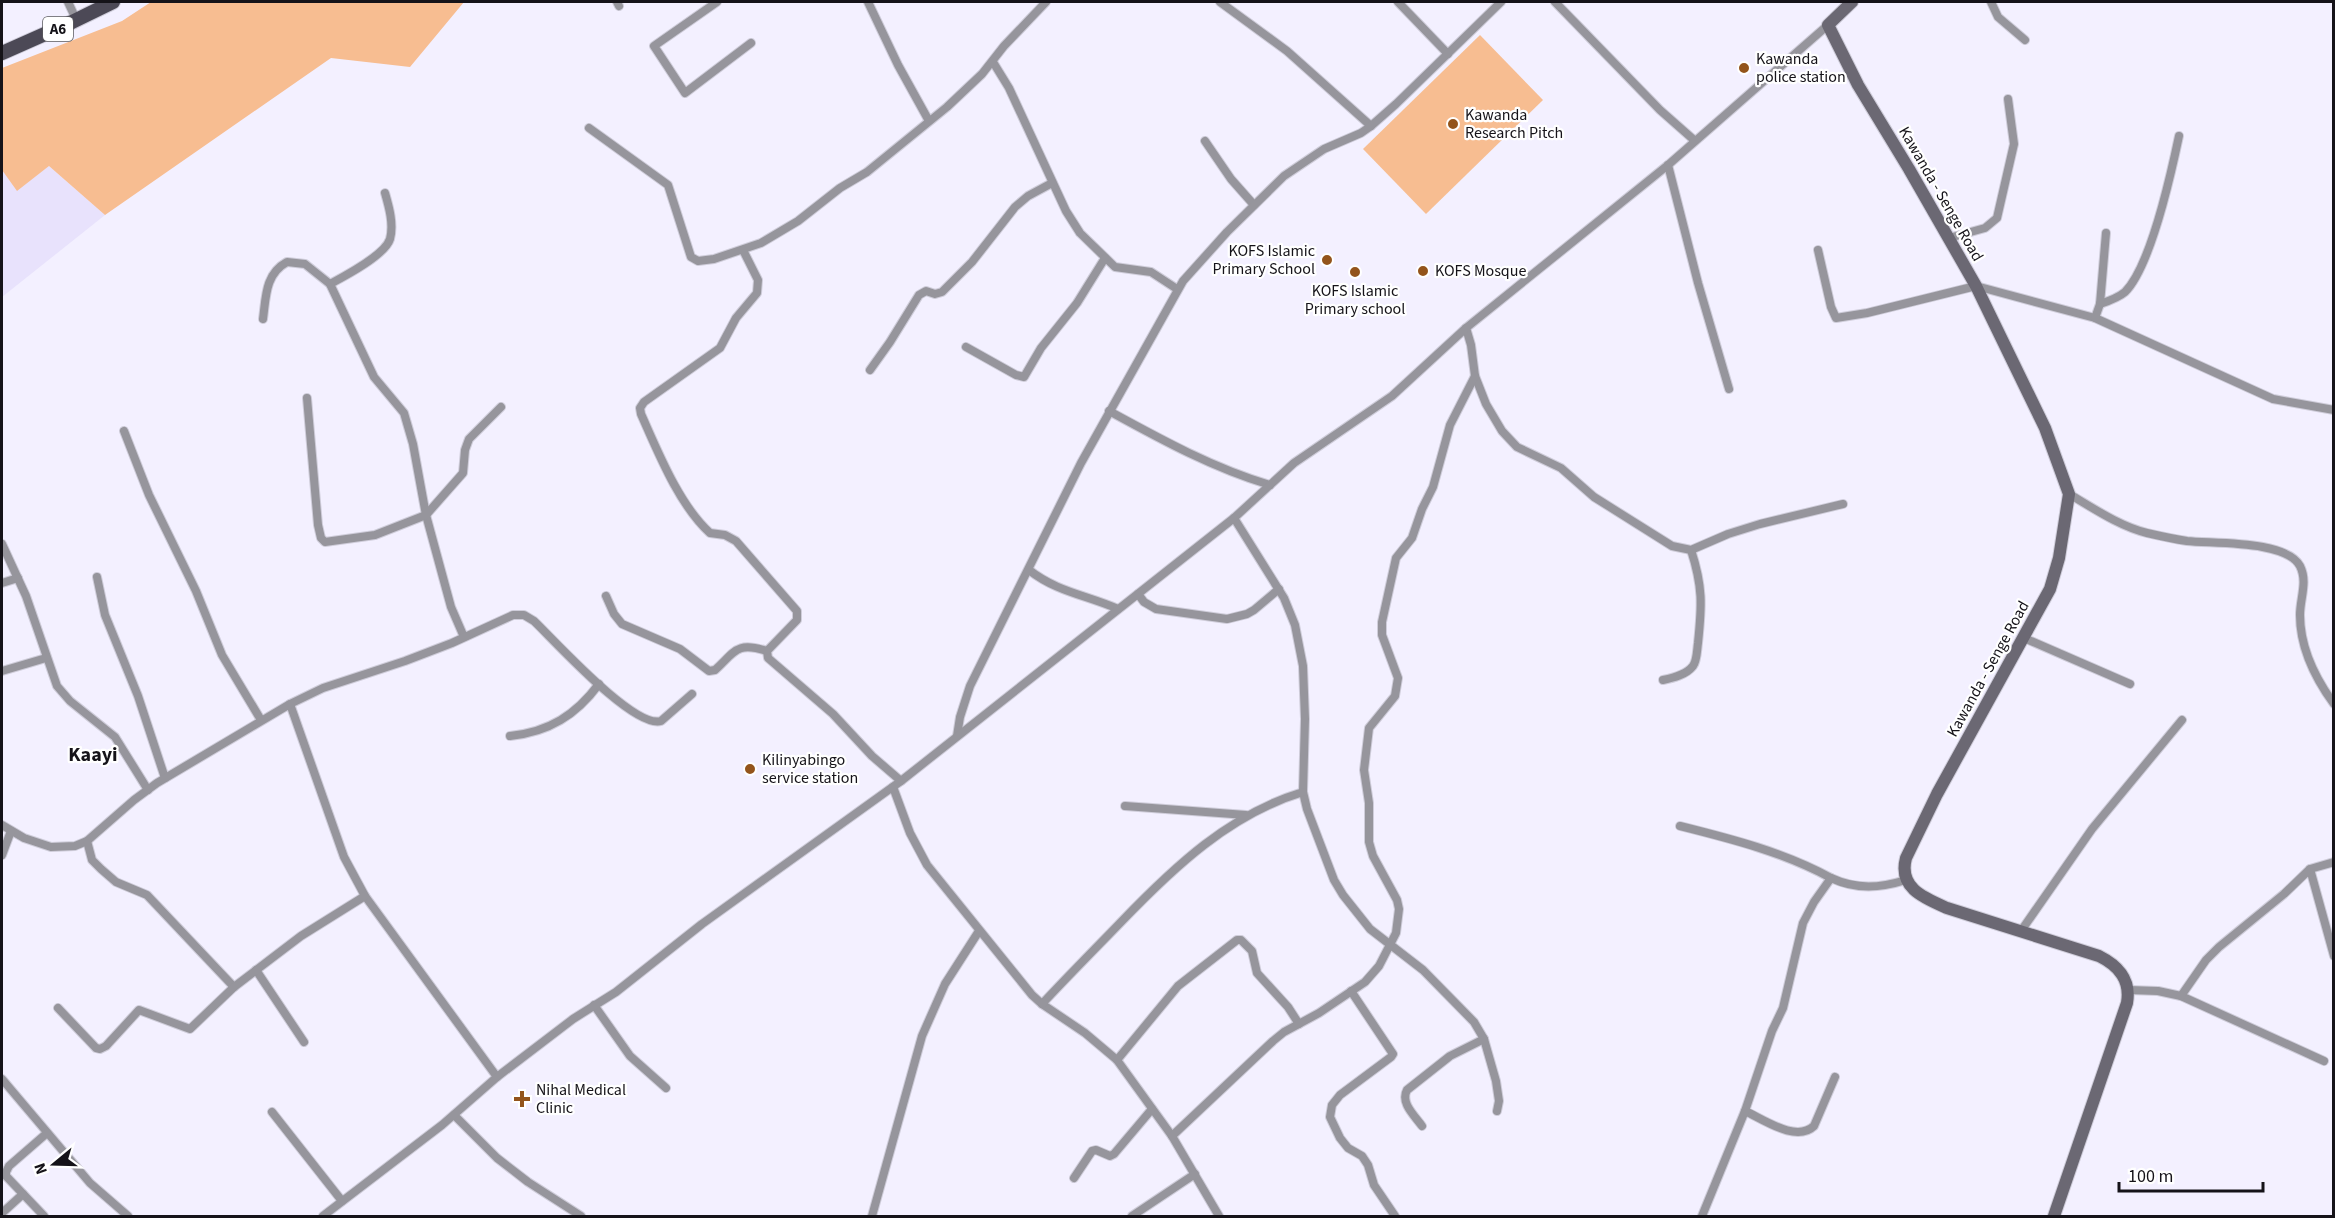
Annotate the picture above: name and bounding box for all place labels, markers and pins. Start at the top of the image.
place label: Kawanda police station [1756,48,1846,88]
marker: Kawanda police station [1737,61,1751,75]
place label: Kawanda Research Pitch [1465,104,1563,144]
marker: Kawanda Research Pitch [1446,117,1460,131]
place label: KOFS Islamic Primary School [1213,240,1315,280]
marker: KOFS Islamic Primary School [1320,253,1334,267]
place label: KOFS Mosque [1435,260,1526,282]
marker: KOFS Mosque [1416,264,1430,278]
marker: KOFS Islamic Primary school [1348,265,1362,279]
place label: KOFS Islamic Primary school [1305,280,1405,320]
place label: Kilinyabingo service station [762,749,858,789]
marker: Kilinyabingo service station [743,762,757,776]
place label: Nihal Medical Clinic [536,1079,626,1119]
marker: Nihal Medical Clinic [513,1090,531,1108]

